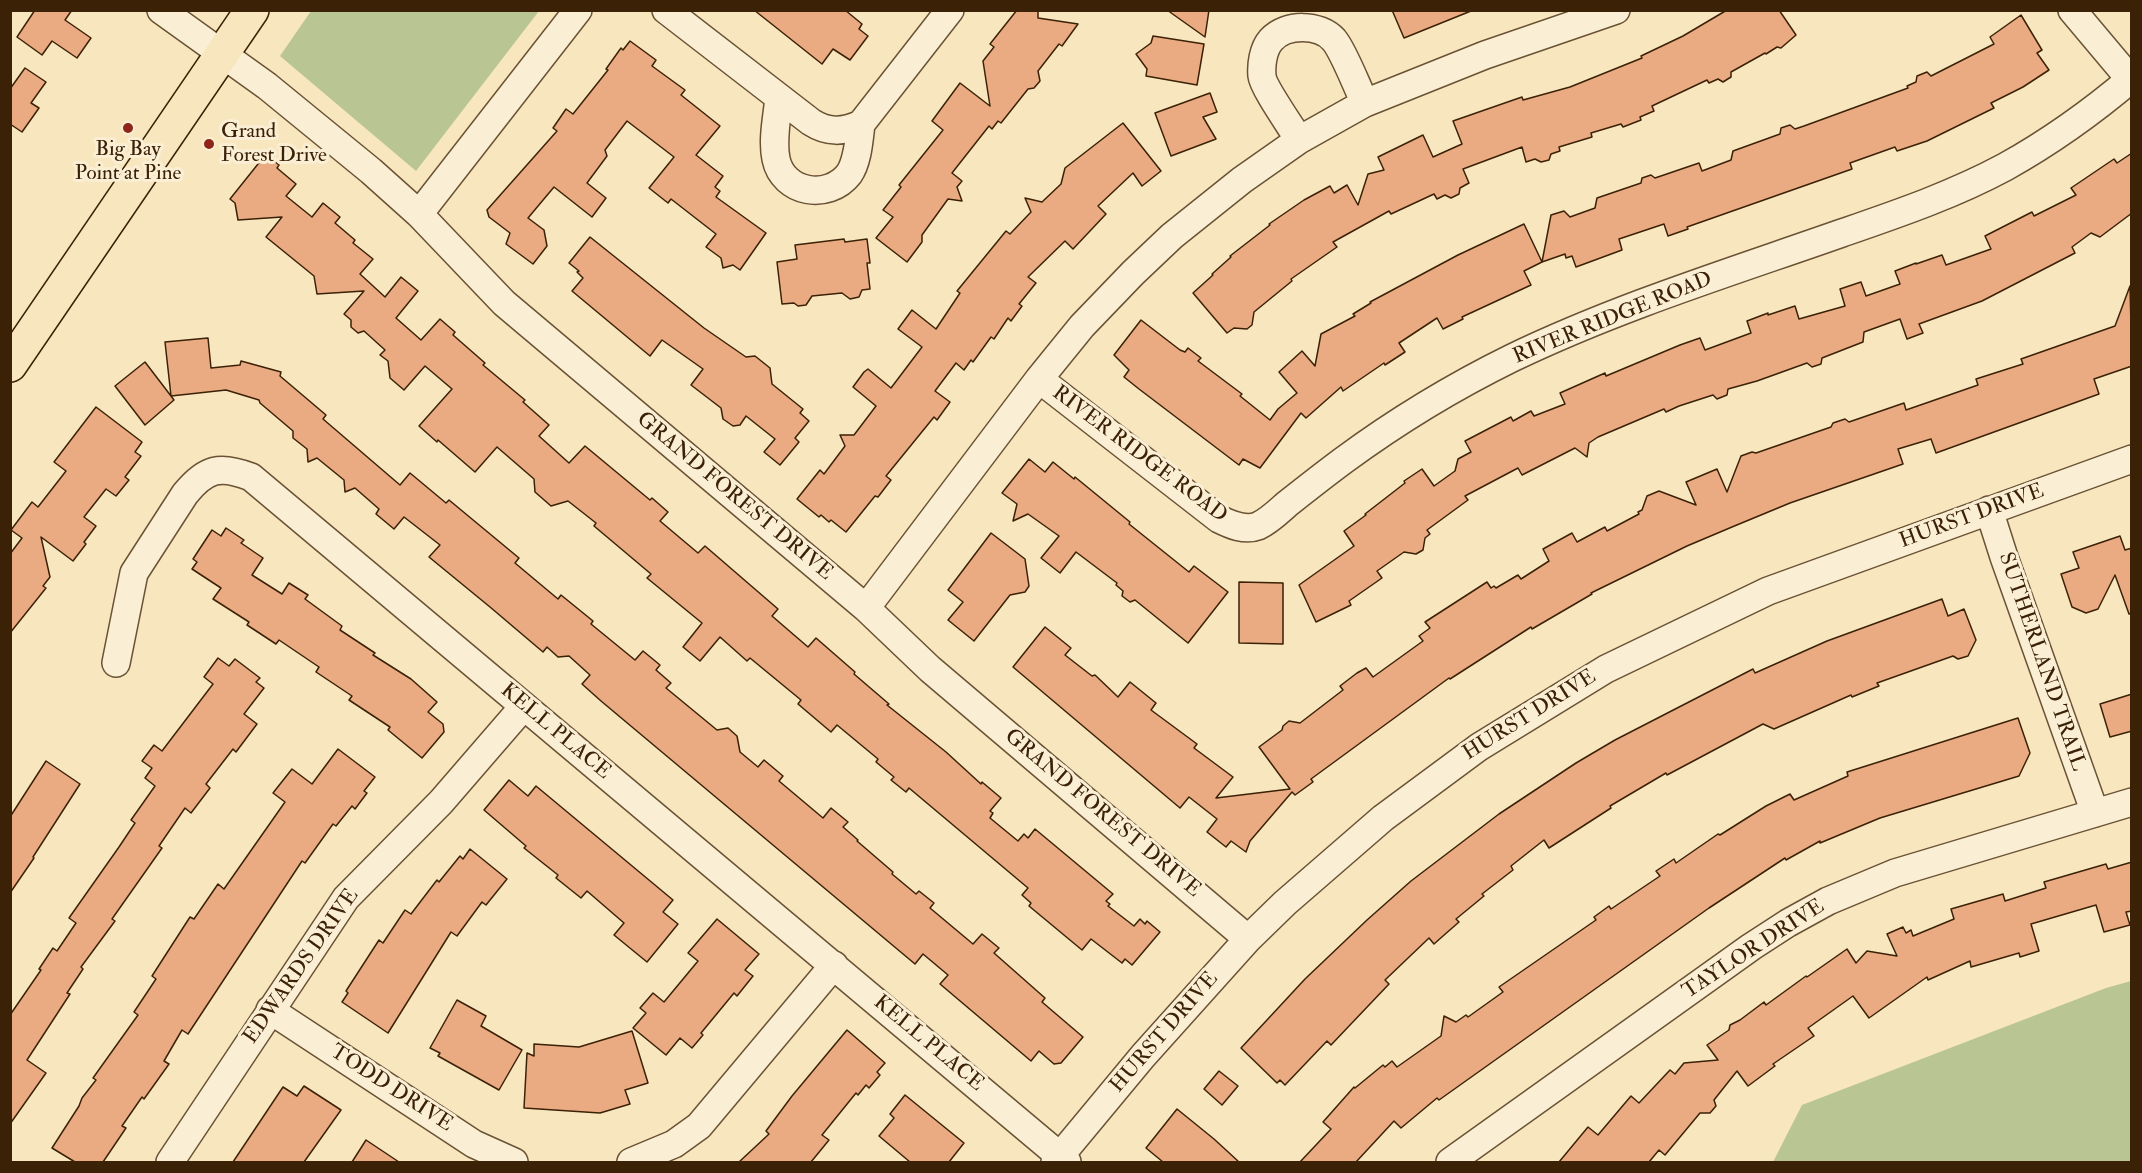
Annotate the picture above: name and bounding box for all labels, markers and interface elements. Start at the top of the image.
place label: Grand Forest Drive [221,119,327,169]
marker: Big Bay Point at Pine [121,121,135,135]
place label: Big Bay Point at Pine [75,137,181,187]
marker: Grand Forest Drive [202,137,216,151]
street label: RIVER RIDGE ROAD [1510,268,1716,370]
street label: RIVER RIDGE ROAD [1047,381,1231,529]
street label: GRAND FOREST DRIVE [631,407,837,587]
street label: HURST DRIVE [1896,479,2048,555]
street label: SUTHERLAND TRAIL [1992,550,2090,774]
street label: HURST DRIVE [1459,665,1601,767]
street label: KELL PLACE [495,679,615,785]
street label: GRAND FOREST DRIVE [999,724,1205,904]
street label: EDWARDS DRIVE [239,884,365,1050]
street label: TAYLOR DRIVE [1678,895,1830,1005]
street label: HURST DRIVE [1106,967,1224,1099]
street label: KELL PLACE [868,991,988,1097]
street label: TODD DRIVE [325,1040,457,1138]

